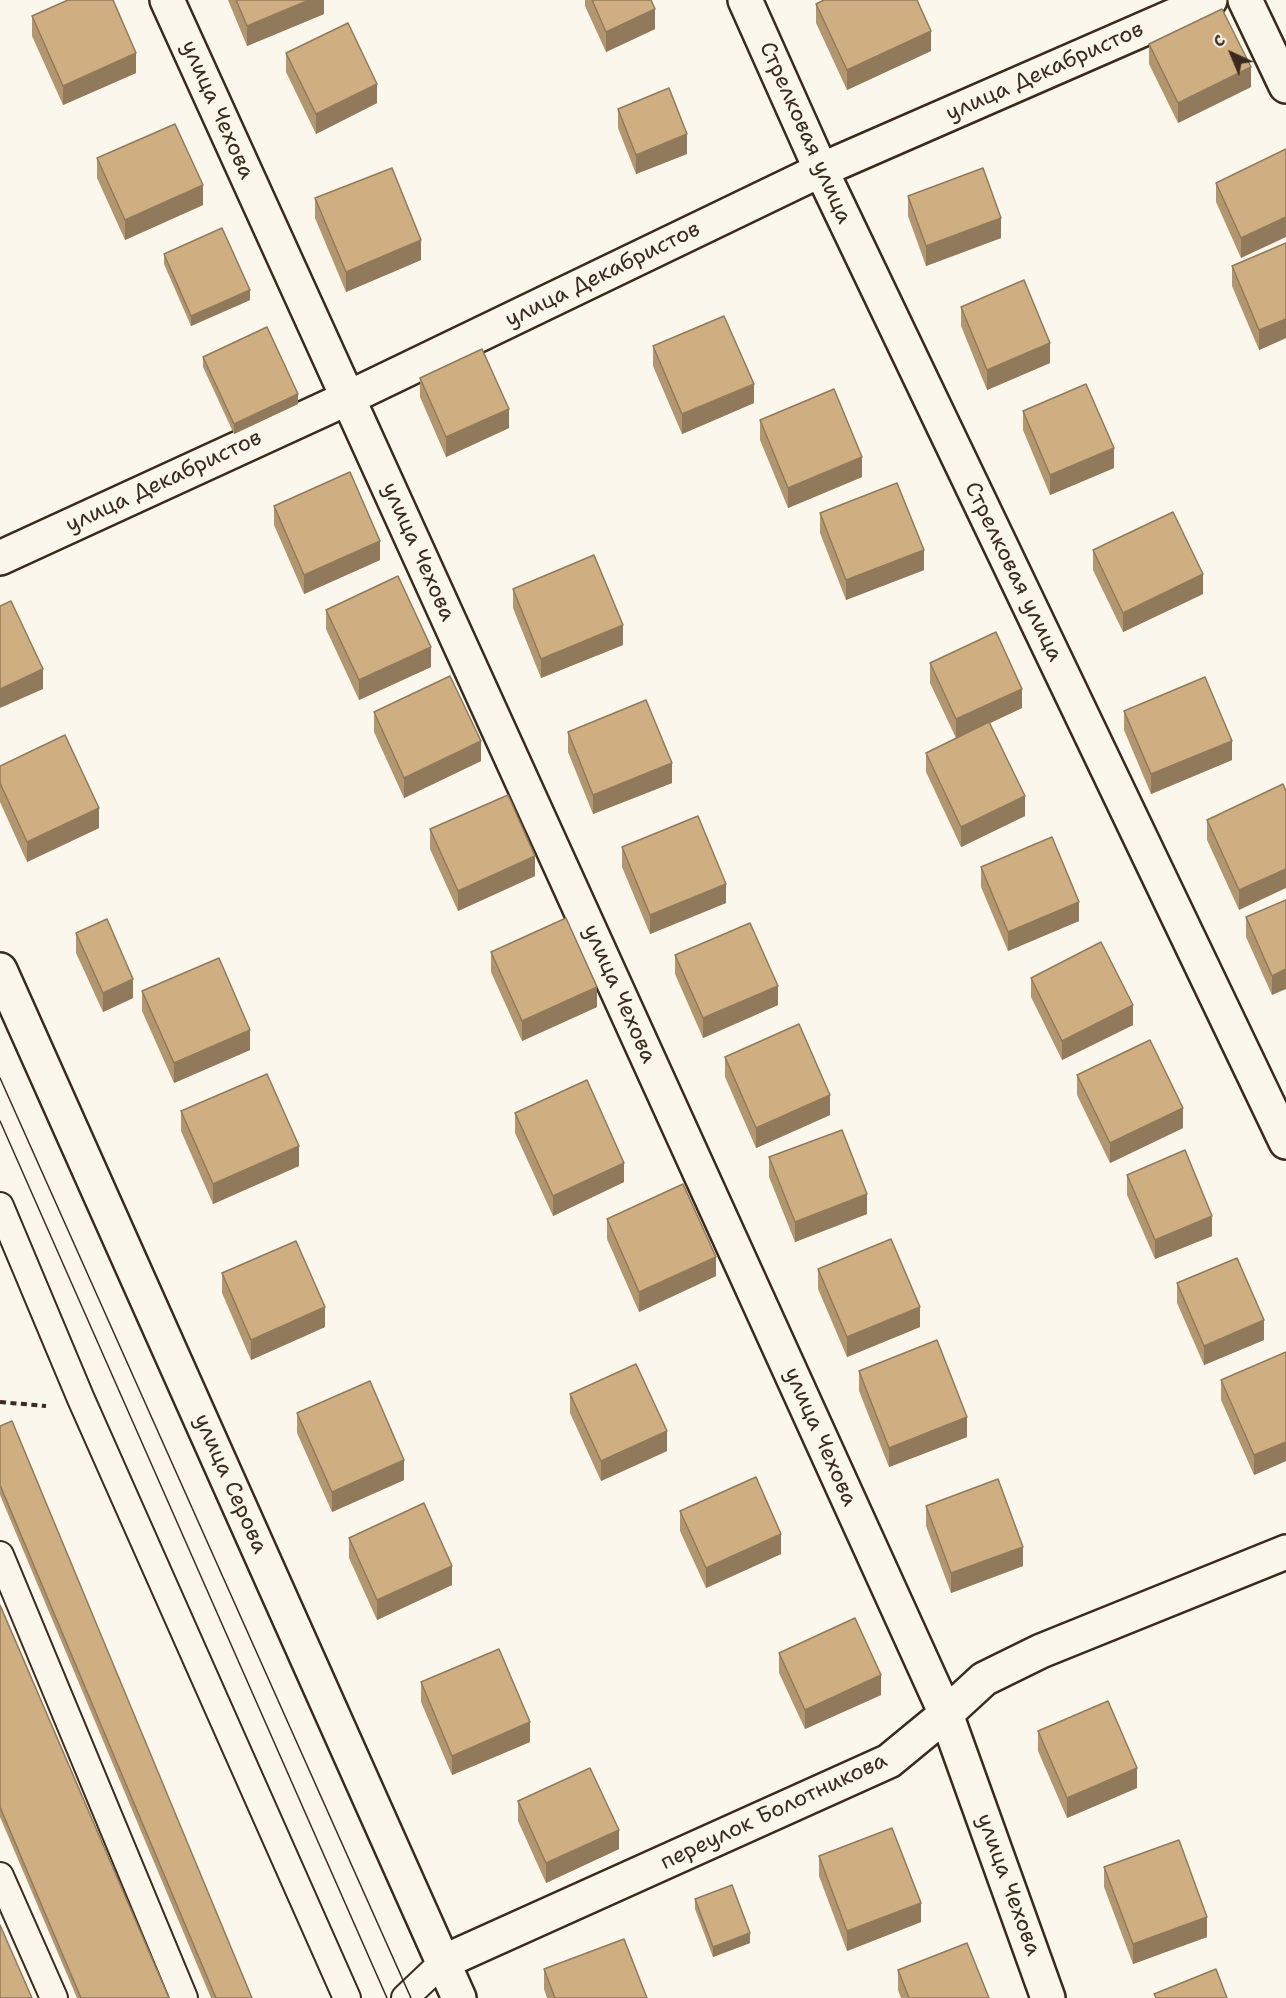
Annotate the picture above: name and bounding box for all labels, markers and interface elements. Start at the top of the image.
street label: улица Декабристов [942,17,1148,127]
north arrow [1202,24,1262,84]
text: С [1208,30,1230,52]
street label: улица Чехова [175,36,259,184]
street label: Стрелковая улица [753,38,857,228]
street label: улица Декабристов [501,216,705,334]
street label: улица Декабристов [62,425,266,539]
street label: улица Чехова [376,478,460,626]
street label: Стрелковая улица [958,478,1068,666]
street label: улица Чехова [577,920,661,1068]
street label: улица Чехова [778,1363,862,1511]
street label: улица Серова [187,1410,273,1558]
street label: переулок Болотникова [656,1748,892,1876]
street label: улица Чехова [970,1810,1046,1960]

